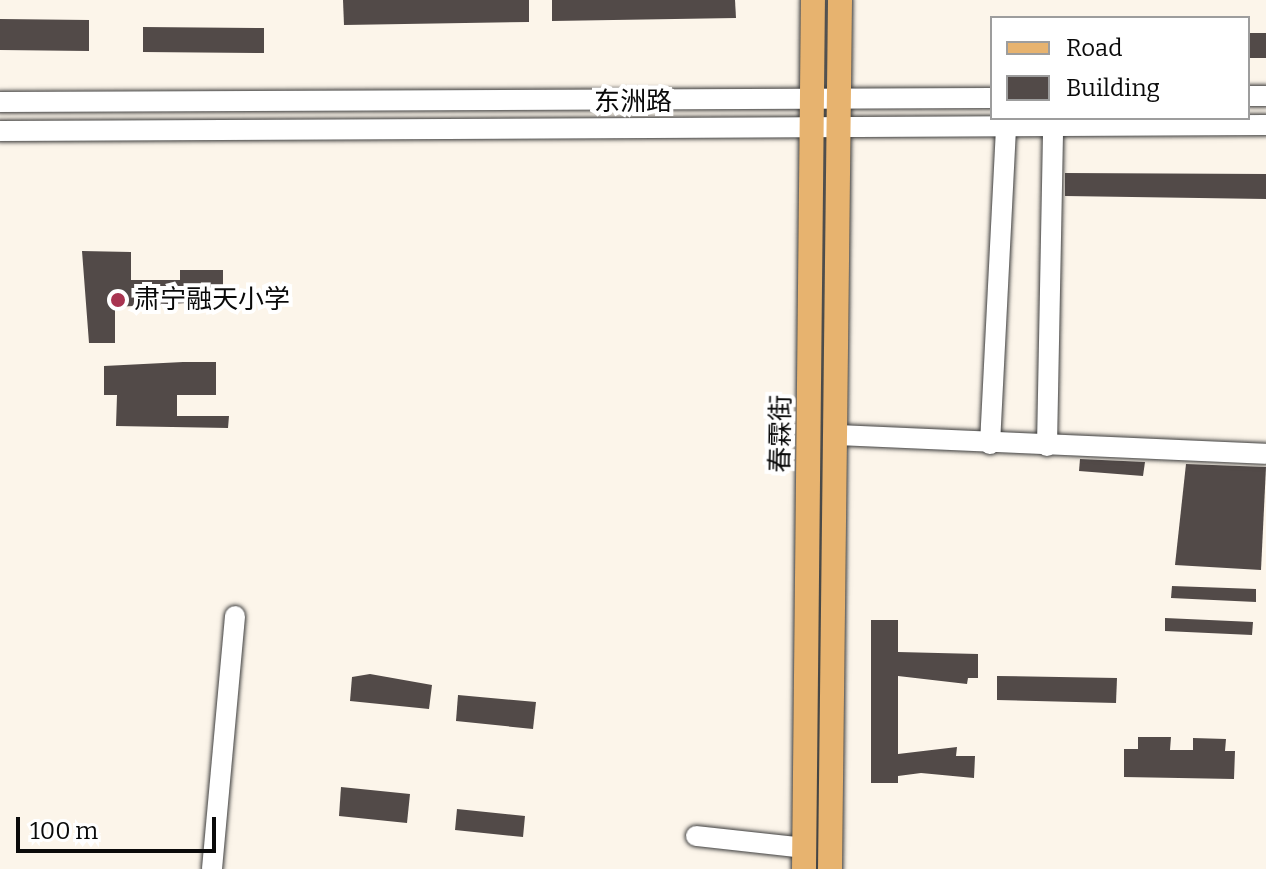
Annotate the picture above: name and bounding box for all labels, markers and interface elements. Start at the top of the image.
legend [990,16,1250,120]
text: Road [1066,34,1122,62]
text: Building [1066,74,1160,102]
street label: 东洲路 [594,86,672,118]
place label: 肃宁融天小学 [134,284,290,316]
marker: 肃宁融天小学 [109,291,127,309]
street label: 春霖街 [765,395,797,473]
scale bar [20,801,220,851]
text: 100 m [30,817,98,845]

